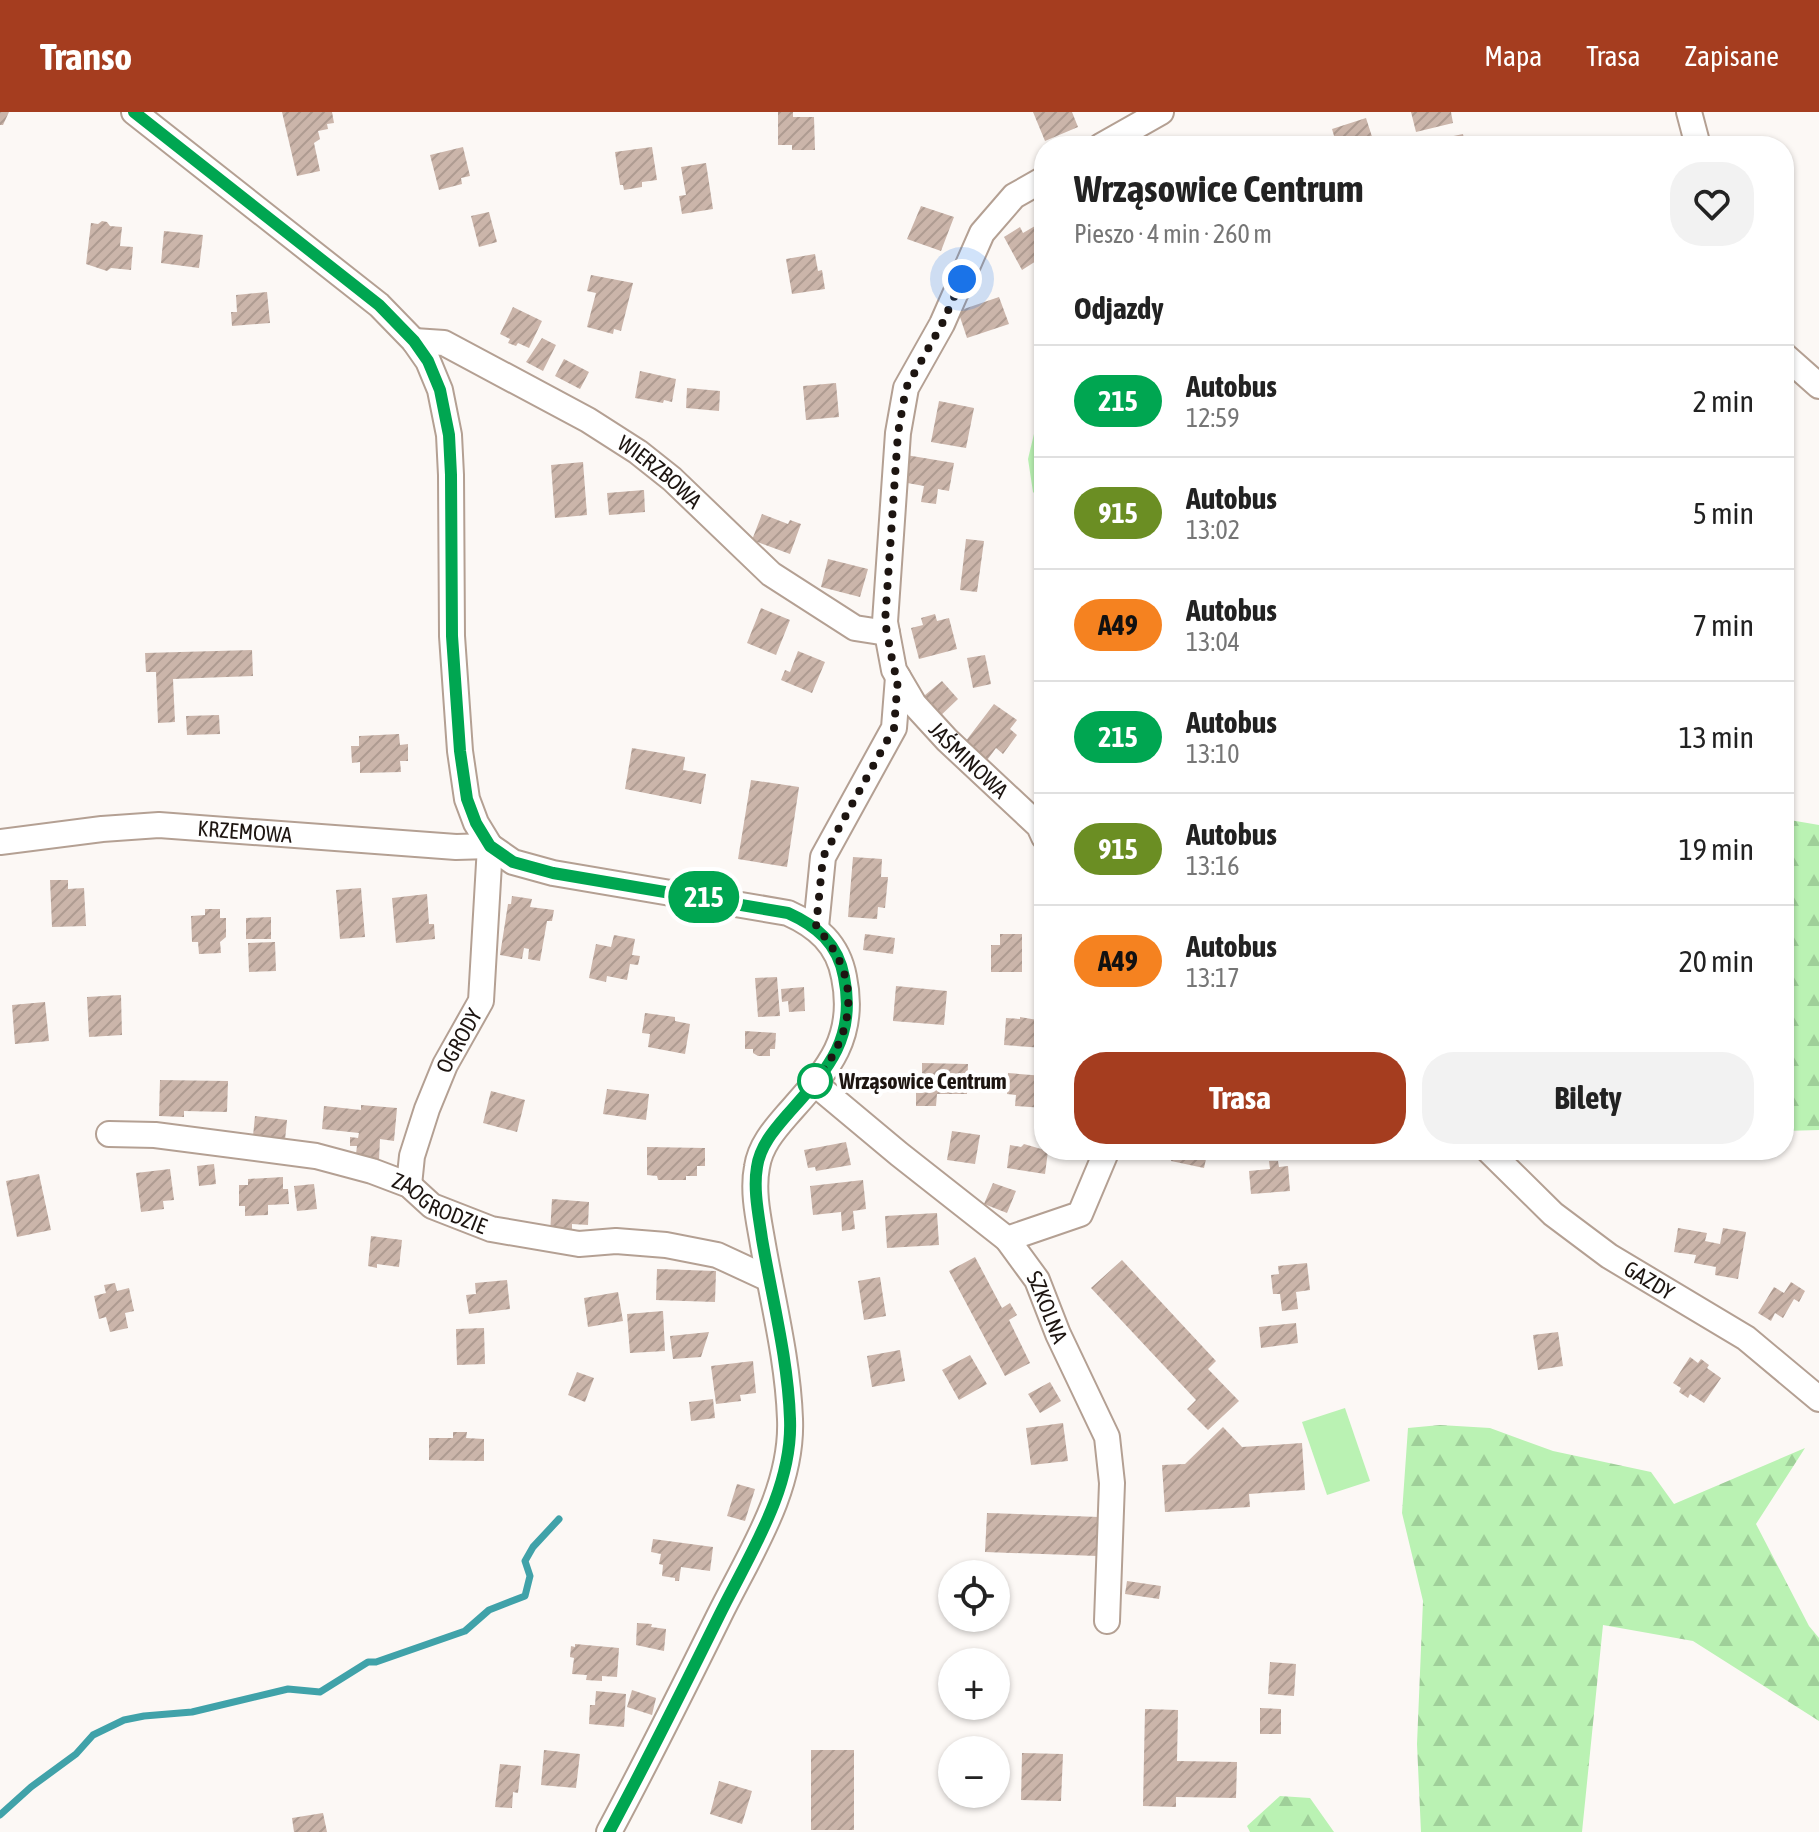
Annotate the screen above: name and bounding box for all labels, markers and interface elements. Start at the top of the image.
text: Transo [40,35,132,78]
text: Mapa [1484,40,1542,72]
text: Trasa [1586,40,1640,72]
text: Zapisane [1684,40,1779,72]
button: heart [1670,162,1754,246]
text: Wrząsowice Centrum [1074,167,1364,210]
text: Pieszo · 4 min · 260 m [1074,219,1272,249]
your location [942,259,982,299]
text: Odjazdy [1074,291,1164,325]
text: Autobus [1186,369,1277,403]
text: 2 min [1693,384,1754,418]
text: 215 [1098,385,1138,417]
text: 12:59 [1186,403,1240,433]
street label: WIERZBOWA [613,430,707,514]
text: Autobus [1186,481,1277,515]
text: 5 min [1693,496,1754,530]
text: 915 [1098,497,1138,529]
text: 13:02 [1186,515,1240,545]
text: Autobus [1186,593,1277,627]
text: 7 min [1693,608,1754,642]
text: A49 [1098,609,1138,641]
text: 13:04 [1186,627,1240,657]
text: Autobus [1186,705,1277,739]
street label: JAŚMINOWA [924,716,1014,804]
text: 13 min [1679,720,1754,754]
text: 215 [1098,721,1138,753]
text: 13:10 [1186,739,1240,769]
street label: KRZEMOWA [197,815,293,848]
text: Autobus [1186,817,1277,851]
text: 19 min [1679,832,1754,866]
text: 915 [1098,833,1138,865]
text: 13:16 [1186,851,1240,881]
line badge: 215 [658,871,750,923]
text: 215 [684,881,724,913]
text: Autobus [1186,929,1277,963]
text: 20 min [1679,944,1754,978]
text: A49 [1098,945,1138,977]
text: 13:17 [1186,963,1240,993]
street label: OGRODY [430,1004,487,1076]
button: Trasa [1074,1052,1406,1144]
button: Bilety [1422,1052,1754,1144]
marker: Wrząsowice Centrum [798,1064,832,1098]
place label: Wrząsowice Centrum [838,1068,1007,1094]
street label: ZAOGRODZIE [389,1167,491,1239]
street label: GAZDY [1619,1255,1679,1305]
street label: SZKOLNA [1022,1266,1073,1347]
map controls [938,1560,1010,1808]
button: locate [938,1560,1010,1632]
button: + [938,1648,1010,1720]
button: − [938,1736,1010,1808]

